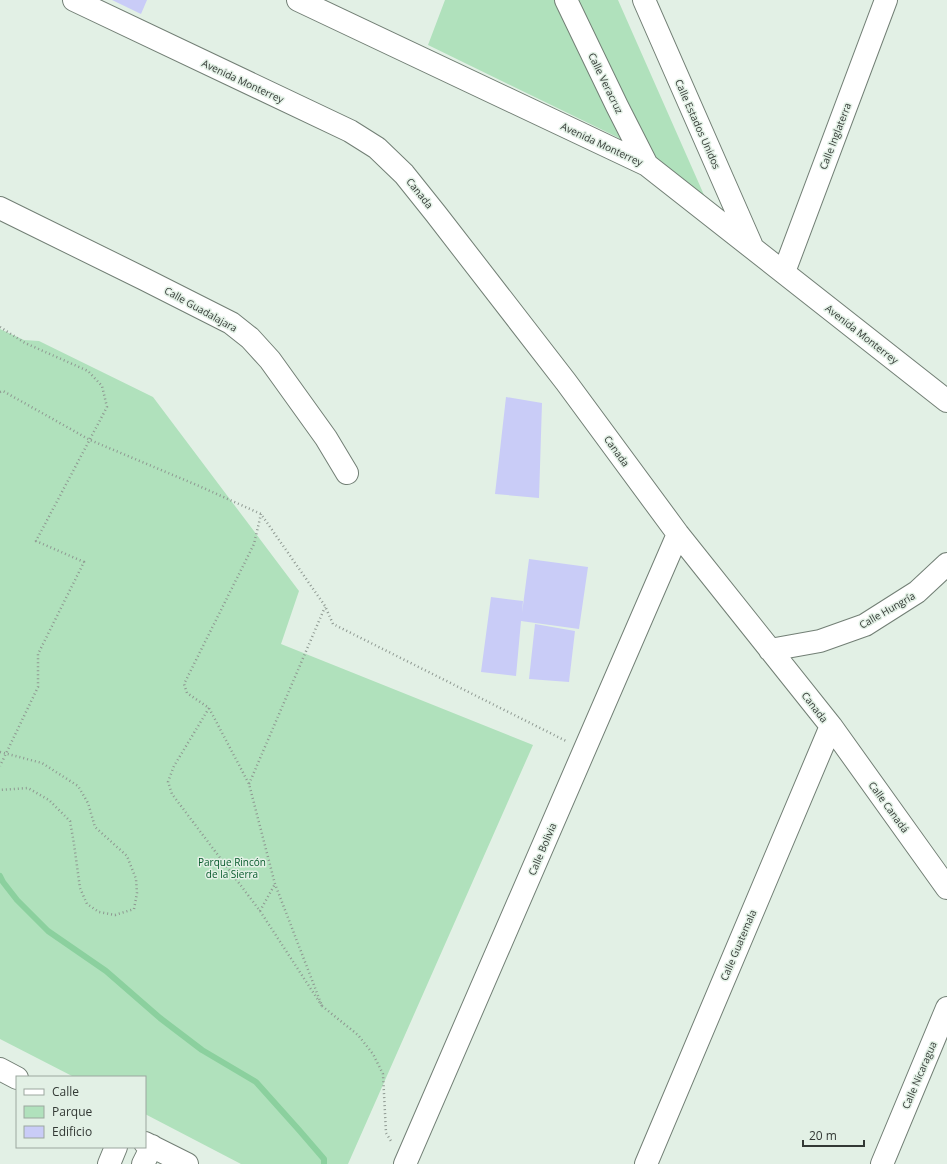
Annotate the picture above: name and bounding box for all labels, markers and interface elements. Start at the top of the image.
street label: Calle Veracruz [585,50,627,116]
street label: Avenida Monterrey [200,56,287,107]
street label: Calle Estados Unidos [672,77,724,171]
street label: Calle Inglaterra [816,101,854,171]
street label: Avenida Monterrey [559,119,646,170]
street label: Canada [403,175,437,211]
street label: Calle Guadalajara [162,283,240,335]
street label: Avenida Monterrey [823,301,902,368]
street label: Canada [601,433,633,469]
street label: Calle Hungría [856,588,918,632]
street label: Canada [799,689,831,725]
street label: Calle Canadá [866,778,912,836]
street label: Calle Bolivia [525,821,559,877]
park label: Parque Rincón de la Sierra [198,855,266,881]
street label: Calle Guatemala [717,907,759,983]
street label: Calle Nicaragua [898,1039,940,1111]
legend [16,1076,146,1148]
text: Calle [52,1083,79,1100]
text: Parque [52,1103,92,1120]
scale bar [803,1122,864,1148]
text: Edificio [52,1123,92,1140]
text: 20 m [809,1127,837,1144]

